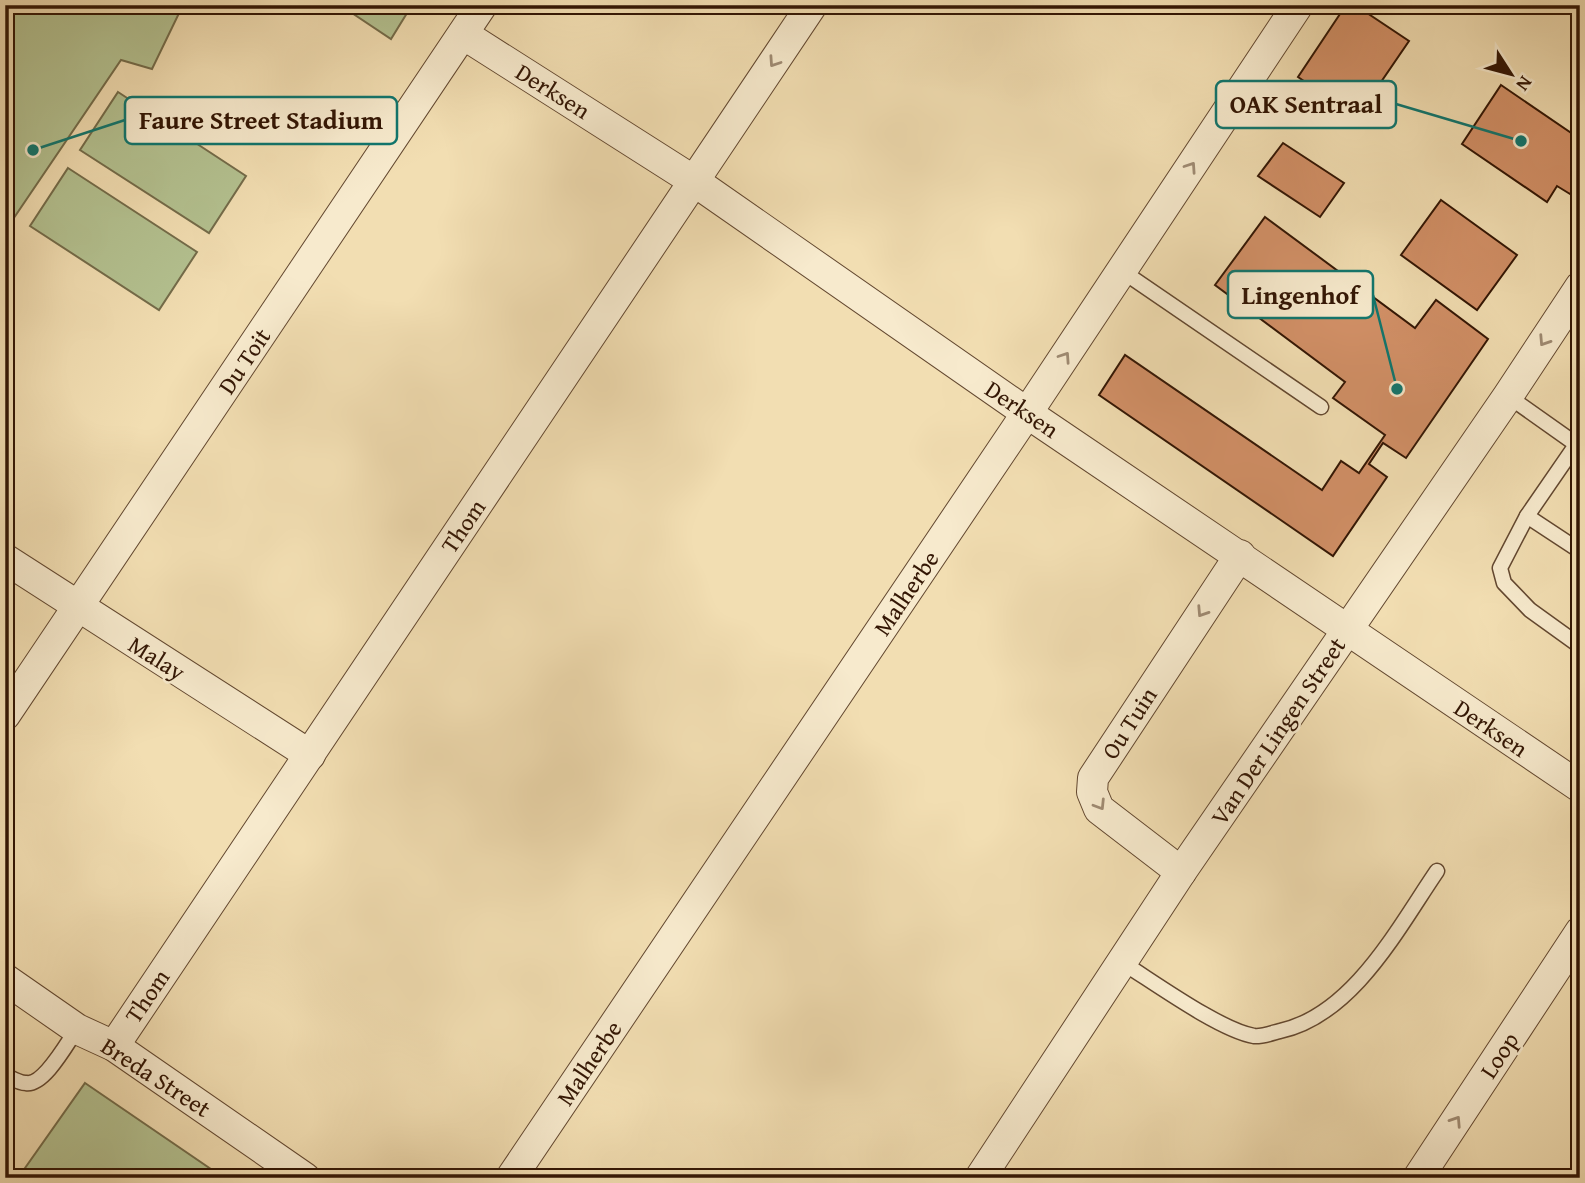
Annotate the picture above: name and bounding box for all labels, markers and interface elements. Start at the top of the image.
north arrow [1476,38,1546,108]
street label: Derksen [509,54,598,128]
one-way arrow [770,54,782,67]
text: N [1510,71,1540,98]
callout: OAK Sentraal [1216,81,1396,128]
text: OAK Sentraal [1230,84,1382,123]
callout: Faure Street Stadium [125,97,397,144]
text: Faure Street Stadium [139,100,384,139]
one-way arrow [1182,162,1195,175]
callout: Lingenhof [1228,271,1373,318]
text: Lingenhof [1241,275,1361,314]
street label: Du Toit [209,321,279,401]
one-way arrow [1540,333,1552,346]
one-way arrow [1057,351,1070,364]
street label: Derksen [978,372,1066,447]
street label: Thom [432,492,494,560]
street label: Malherbe [865,543,947,643]
one-way arrow [1197,605,1210,618]
street label: Malay [122,627,192,689]
street label: Van Der Lingen Street [1202,630,1354,832]
street label: Ou Tuin [1093,680,1166,766]
street label: Derksen [1447,691,1535,766]
one-way arrow [1091,797,1104,810]
street label: Thom [116,962,178,1030]
street label: Malherbe [548,1013,630,1113]
street label: Loop [1471,1025,1527,1085]
street label: Breda Street [94,1028,218,1126]
one-way arrow [1447,1115,1460,1128]

